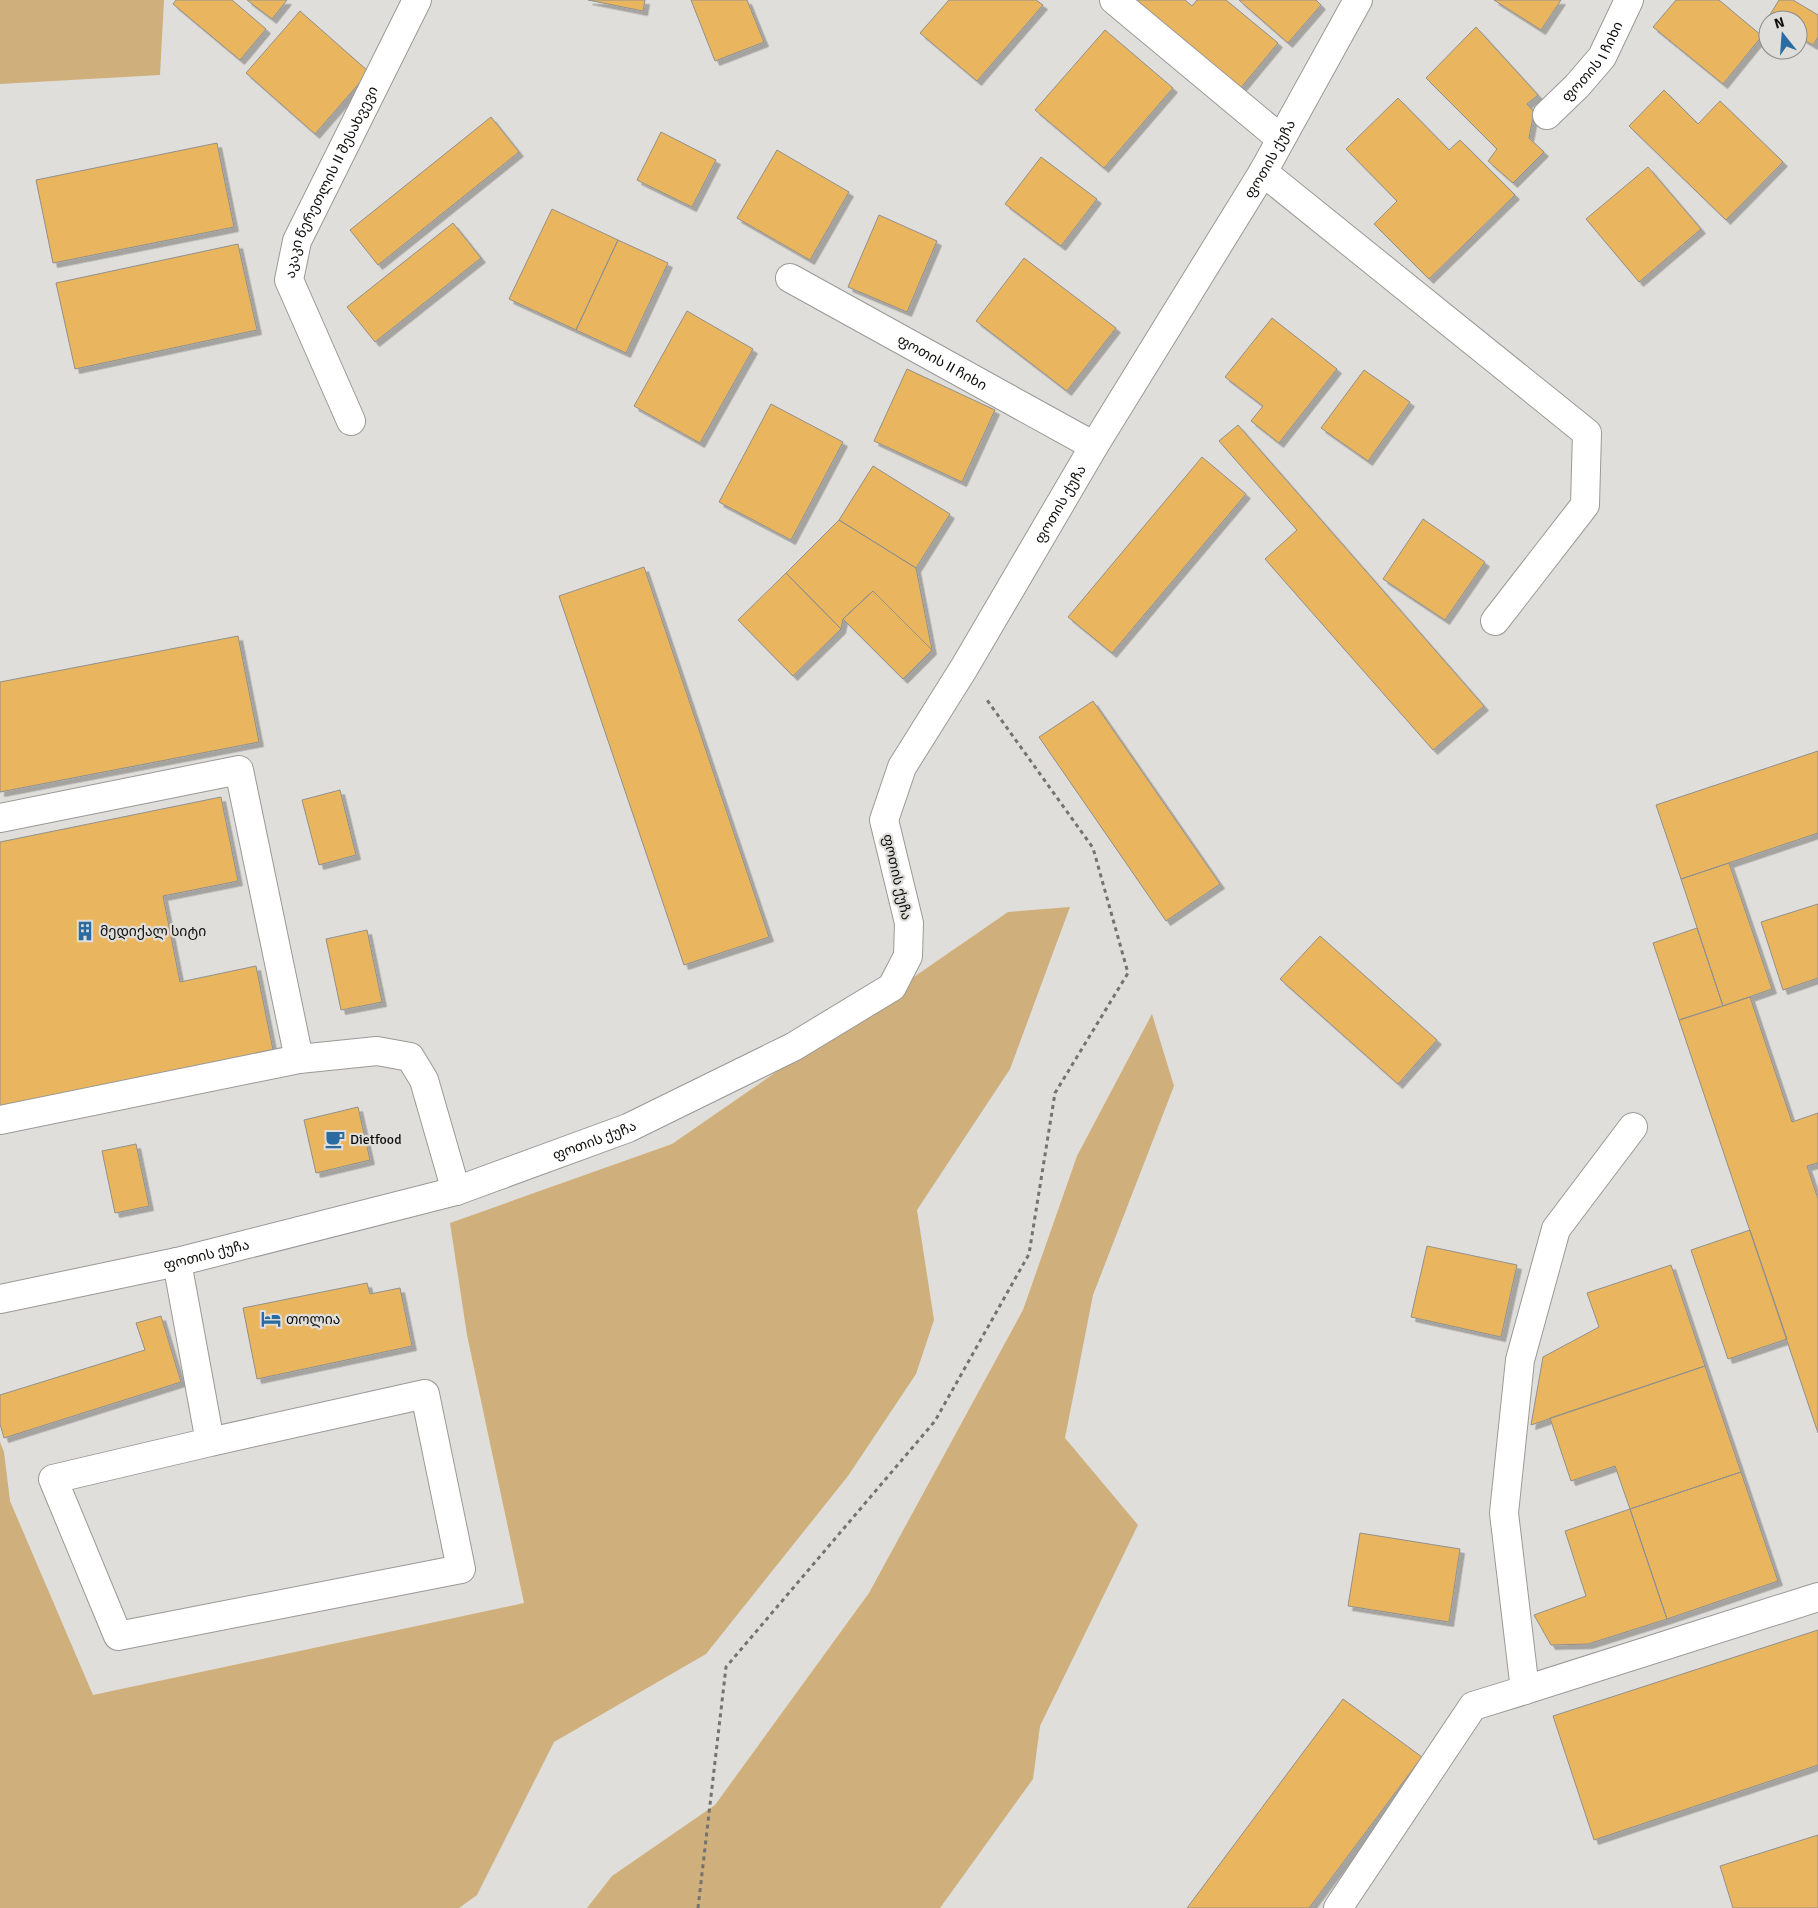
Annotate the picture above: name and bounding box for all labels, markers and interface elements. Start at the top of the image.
north arrow [1758,10,1808,60]
text: N [1772,13,1786,33]
street label: ფოთის I ჩიხი [1558,18,1626,105]
street label: აკაკი წერეთლის II შესახვევი [281,83,381,280]
street label: ფოთის ქუჩა [1240,117,1299,201]
street label: ფოთის II ჩიხი [895,331,990,394]
street label: ფოთის ქუჩა [1030,462,1090,546]
street label: ფოთის ქუჩა [879,832,915,922]
building icon: მედიქალ სიტი [74,920,96,942]
place label: მედიქალ სიტი [100,923,206,940]
street label: ფოთის ქუჩა [550,1117,639,1163]
cafe icon: Dietfood [324,1128,346,1150]
place label: Dietfood [350,1131,402,1148]
street label: ფოთის ქუჩა [162,1235,251,1273]
hotel icon: თოლია [260,1308,282,1330]
place label: თოლია [286,1311,341,1328]

